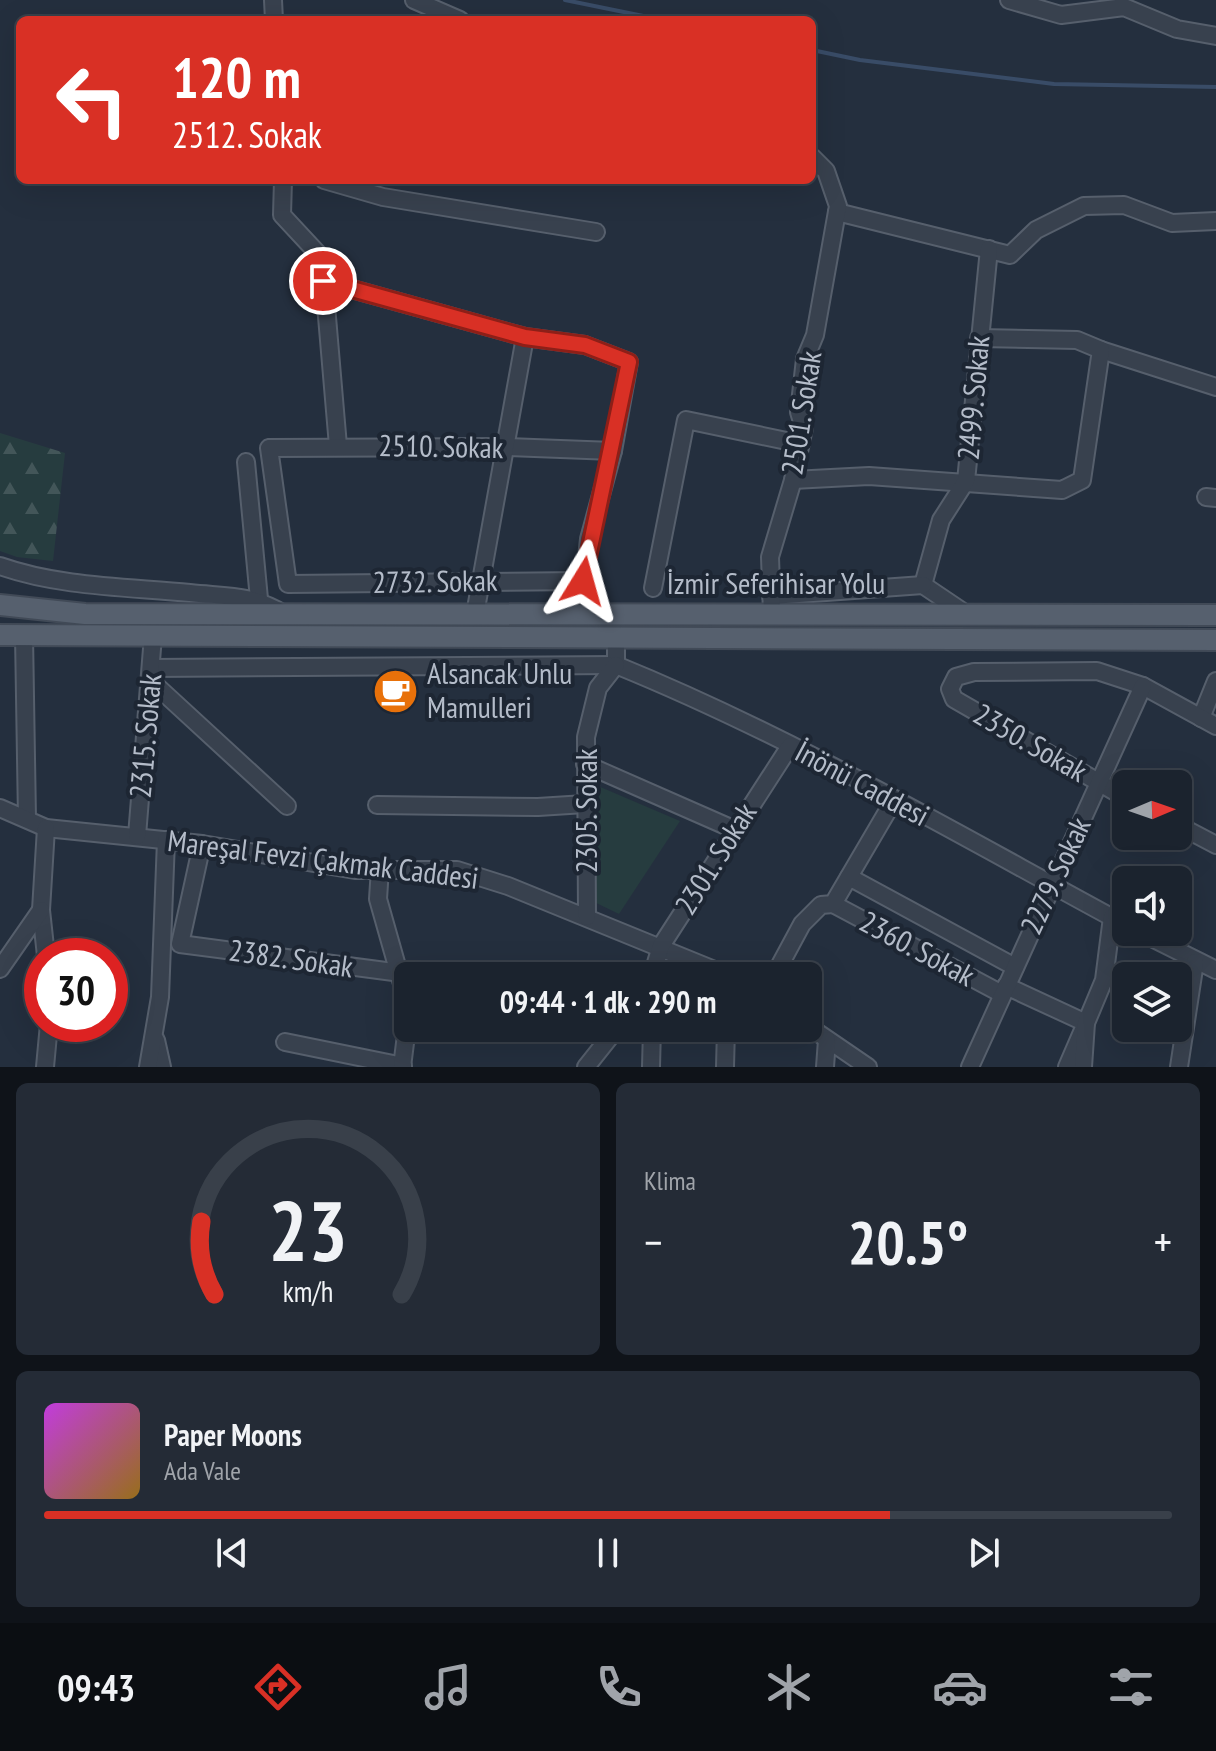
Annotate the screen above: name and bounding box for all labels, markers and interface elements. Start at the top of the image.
text: 120 m [172,41,301,113]
icon: left [40,48,144,152]
text: 2512. Sokak [172,111,322,158]
pin [289,247,357,315]
icon: arrive [301,259,345,303]
street label: 2499. Sokak [948,334,997,462]
street label: 2501. Sokak [771,348,830,477]
street label: 2510. Sokak [378,425,504,466]
position arrow [541,539,625,623]
street label: 2732. Sokak [372,560,498,601]
street label: İzmir Seferihisar Yolu [667,563,885,602]
place label: Alsancak Unlu Mamulleri [427,653,572,726]
cafe icon: Alsancak Unlu Mamulleri [372,667,420,715]
street label: 2315. Sokak [120,672,169,800]
street label: 2350. Sokak [967,694,1095,790]
street label: İnönü Caddesi [789,731,936,834]
street label: 2305. Sokak [566,748,605,873]
north arrow [1112,770,1192,850]
map controls [1112,770,1192,1042]
street label: 2301. Sokak [665,795,765,921]
street label: 2279. Sokak [1011,810,1099,940]
street label: Mareşal Fevzi Çakmak Caddesi [166,820,481,897]
button: sound [1112,866,1192,946]
street label: 2360. Sokak [853,901,982,994]
street label: 2382. Sokak [227,930,356,986]
speed limit sign: 30 [24,938,128,1042]
button: layers [1112,962,1192,1042]
text: 09:44 · 1 dk · 290 m [500,982,716,1021]
text: Klima [644,1164,696,1197]
text: 23 [268,1176,348,1284]
text: 20.5° [848,1203,968,1281]
text: − [644,1213,662,1270]
text: + [1154,1213,1172,1270]
text: km/h [283,1273,333,1310]
text: Paper Moons [164,1415,302,1454]
text: Ada Vale [164,1454,241,1487]
icon: previous [210,1531,254,1575]
icon: pause [586,1531,630,1575]
icon: next [962,1531,1006,1575]
icon: directions [250,1659,306,1715]
icon: music [420,1659,476,1715]
icon: phone [591,1659,647,1715]
icon: climate [761,1659,817,1715]
icon: car [932,1659,988,1715]
icon: filters [1103,1659,1159,1715]
text: 09:43 [57,1664,135,1711]

